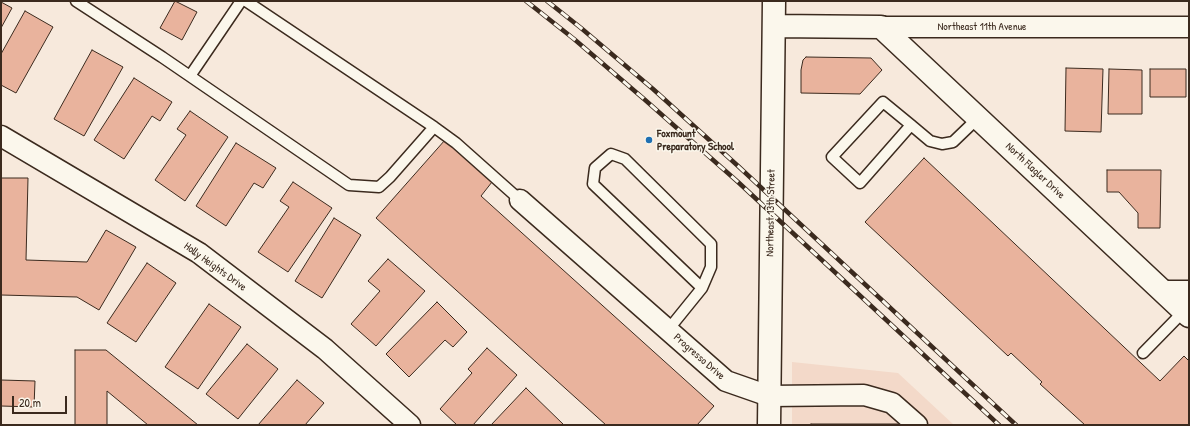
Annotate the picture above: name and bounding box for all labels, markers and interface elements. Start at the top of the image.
street label: Northeast 11th Avenue [938,20,1026,34]
place label: Foxmount Preparatory School [657,127,734,153]
marker: Foxmount Preparatory School [644,135,654,145]
street label: North Flagler Drive [1003,140,1067,202]
street label: Northeast 13th Street [764,169,778,257]
street label: Holly Heights Drive [181,240,249,294]
street label: Progresso Drive [671,331,727,383]
scale bar [14,388,69,414]
text: 20 m [19,394,41,411]

